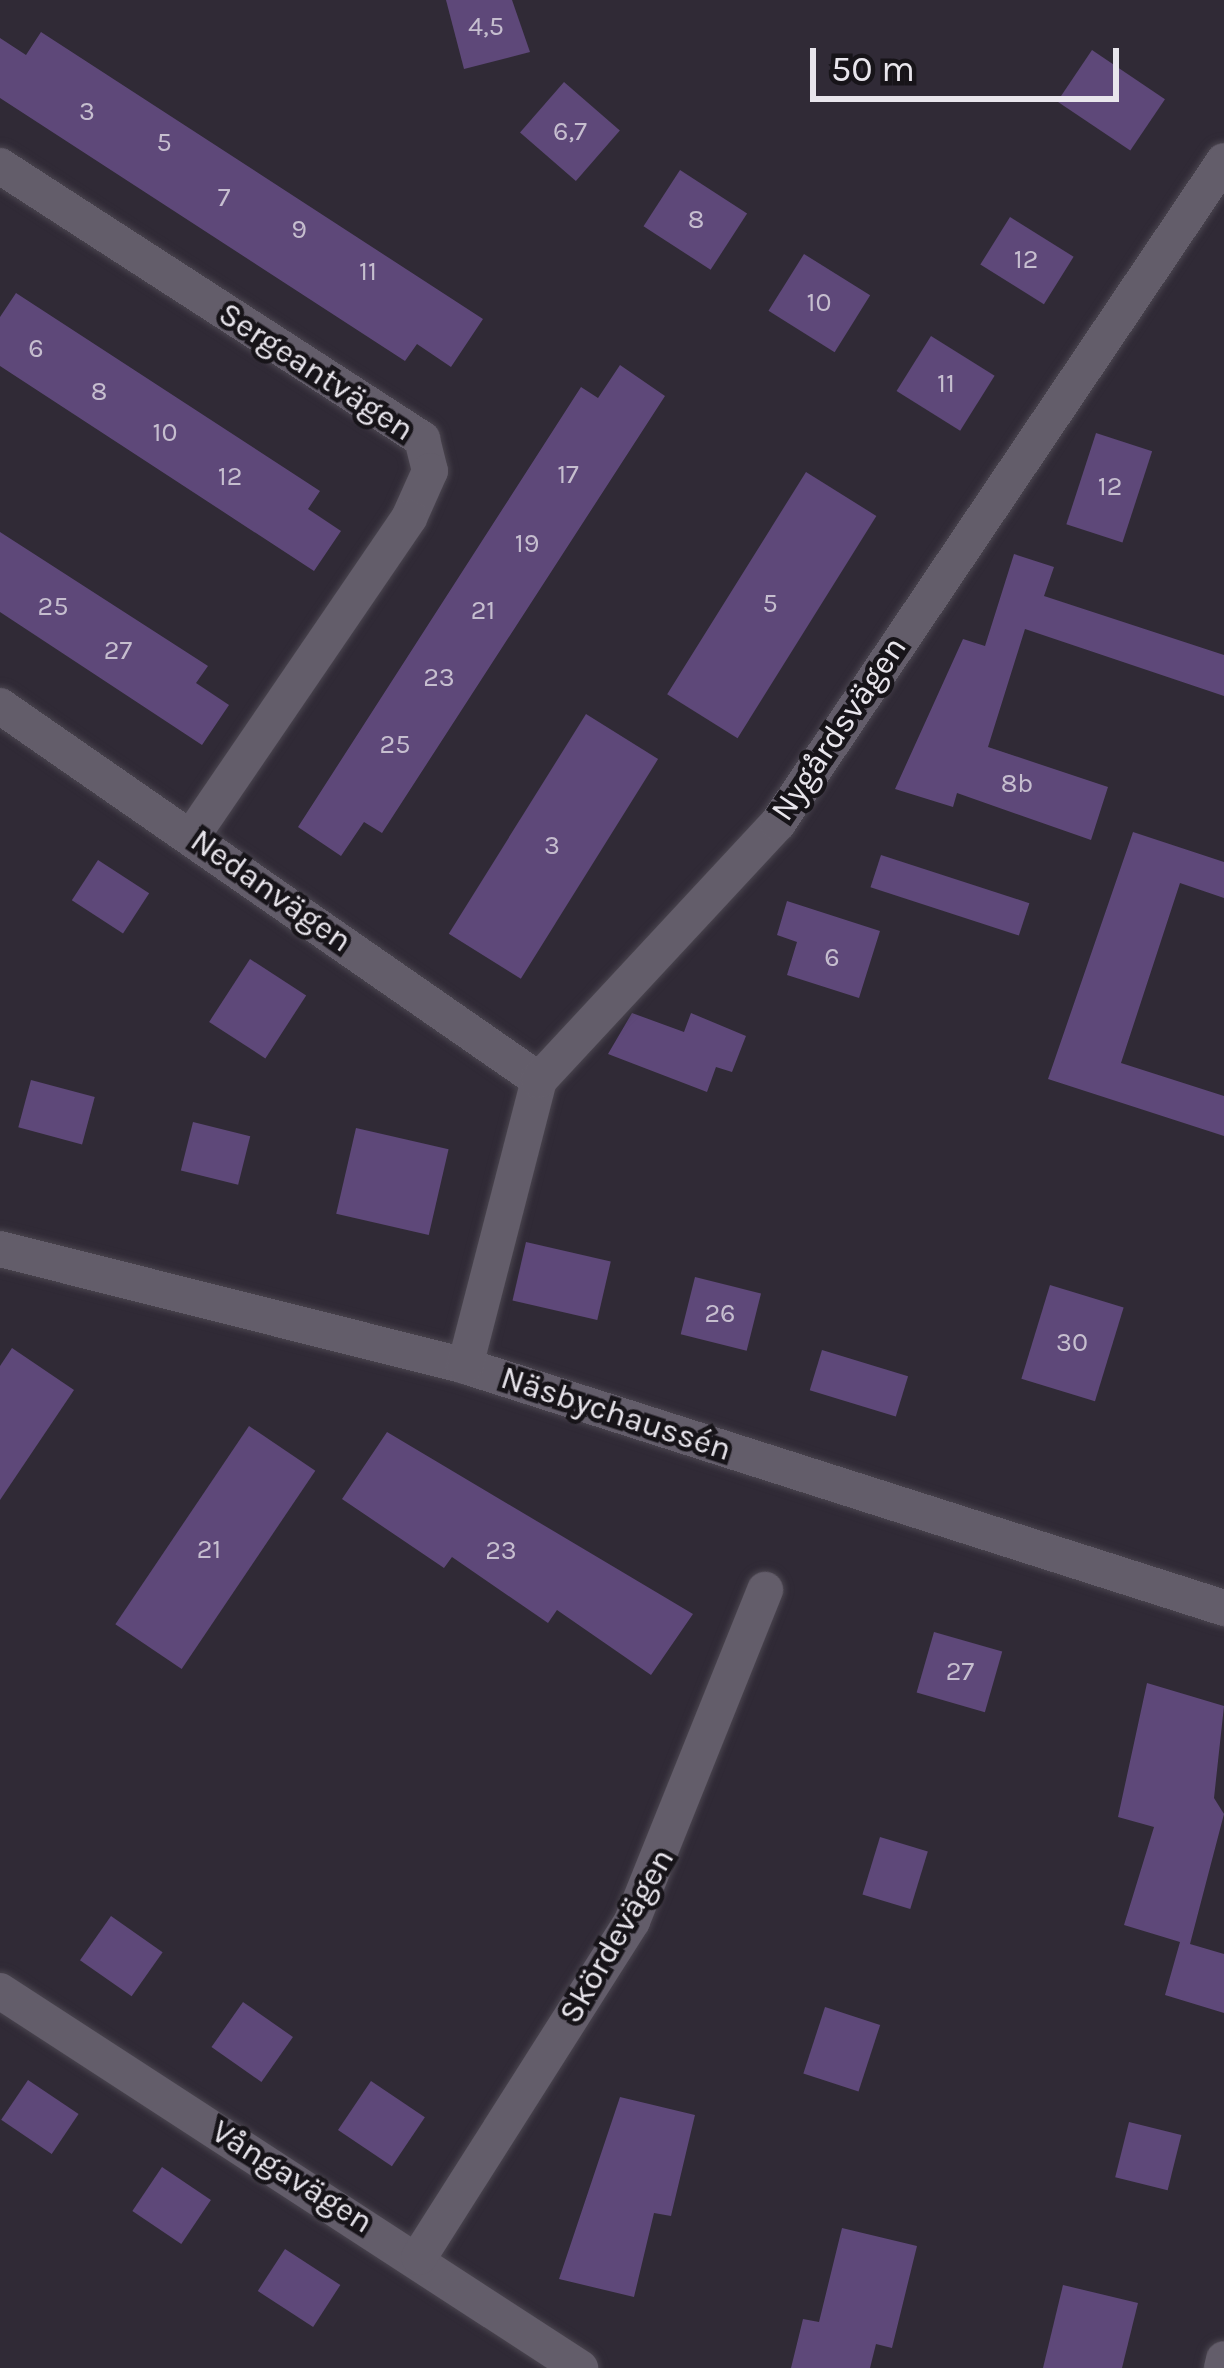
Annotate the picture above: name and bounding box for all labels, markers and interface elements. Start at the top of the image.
house number: 4,5 [468,11,504,43]
scale bar [816,24,1125,98]
text: 50 m [831,48,915,90]
house number: 3 [79,96,95,128]
house number: 6,7 [553,116,587,148]
house number: 5 [156,127,172,159]
house number: 7 [218,182,230,214]
house number: 8 [688,204,704,236]
house number: 9 [291,214,307,246]
house number: 12 [1014,244,1038,276]
house number: 11 [359,256,377,288]
house number: 10 [807,287,831,319]
street label: Sergeantvägen [211,294,421,450]
house number: 6 [28,333,44,365]
house number: 11 [937,368,955,400]
house number: 8 [91,376,107,408]
house number: 10 [153,417,177,449]
house number: 17 [557,459,579,491]
house number: 12 [218,461,242,493]
house number: 12 [1098,471,1122,503]
house number: 19 [515,528,539,560]
house number: 5 [762,588,778,620]
house number: 25 [38,591,68,623]
house number: 21 [471,595,495,627]
street label: Nygårdsvägen [763,629,915,829]
house number: 27 [104,635,132,667]
house number: 23 [423,662,455,694]
house number: 25 [380,729,410,761]
house number: 8b [1001,768,1033,800]
street label: Nedanvägen [183,821,359,961]
house number: 3 [544,830,560,862]
house number: 6 [824,942,840,974]
house number: 26 [704,1298,736,1330]
house number: 30 [1056,1327,1088,1359]
street label: Näsbychaussén [496,1358,736,1470]
house number: 21 [197,1534,221,1566]
house number: 23 [485,1535,517,1567]
house number: 27 [946,1656,974,1688]
street label: Skördevägen [551,1842,683,2030]
street label: Vångavägen [204,2112,380,2242]

